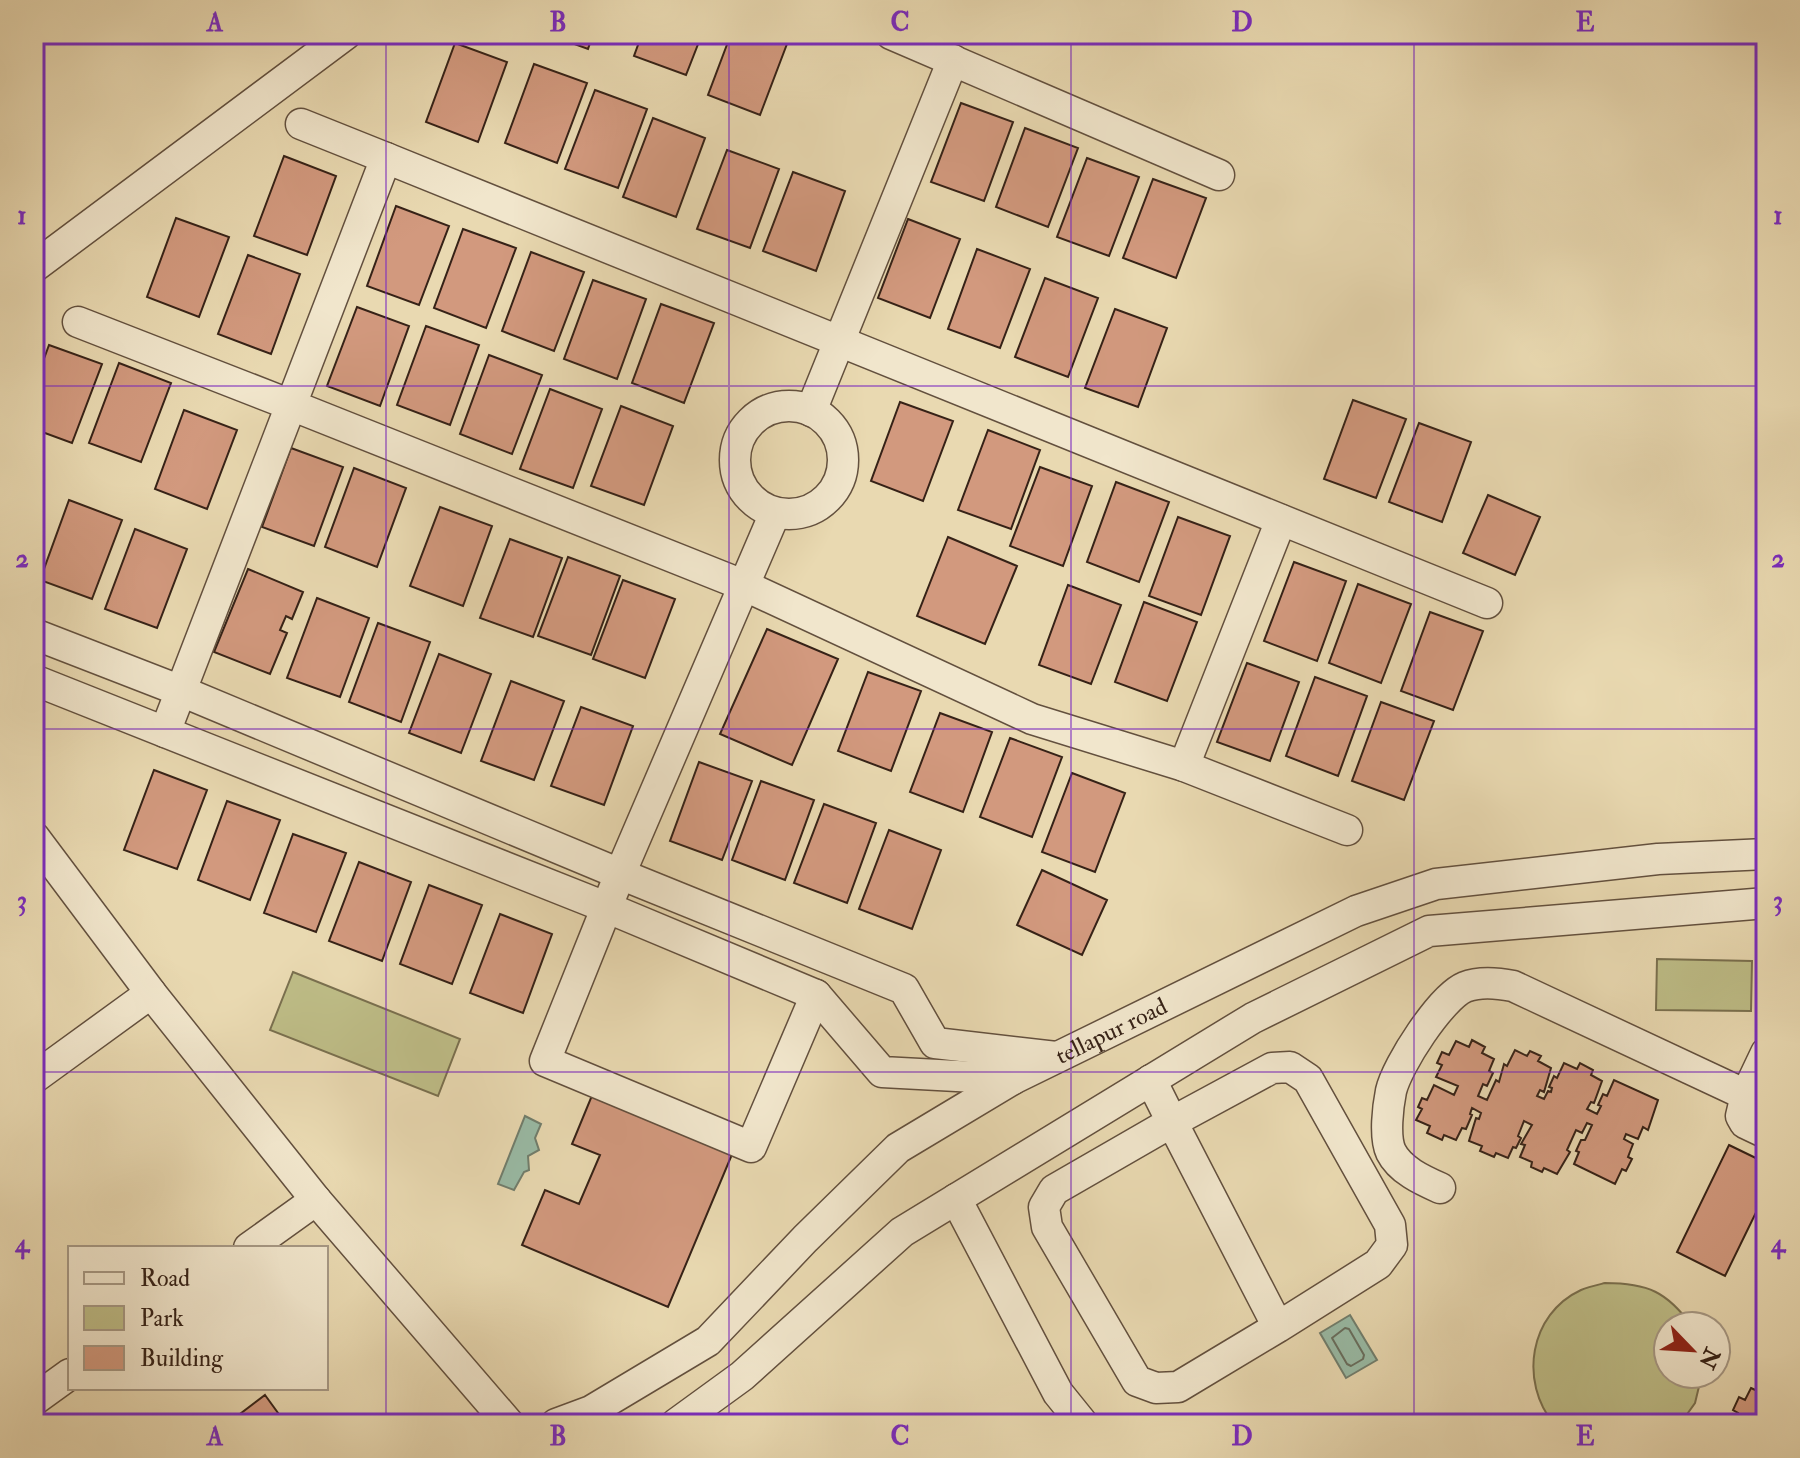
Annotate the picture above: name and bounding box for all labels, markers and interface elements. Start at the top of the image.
text: A [206,7,224,39]
text: B [549,7,567,39]
text: C [890,7,910,39]
text: D [1231,7,1253,39]
text: E [1576,7,1595,39]
text: 1 [17,200,27,232]
text: 1 [1773,200,1783,232]
text: 2 [15,543,29,575]
text: 2 [1771,543,1785,575]
text: 3 [17,885,27,917]
text: 3 [1773,885,1783,917]
street label: tellapur road [1050,990,1172,1071]
text: 4 [14,1228,31,1260]
text: 4 [1770,1228,1787,1260]
legend [68,1246,328,1390]
text: Road [140,1263,190,1294]
text: Park [140,1303,184,1334]
north arrow [1652,1310,1732,1390]
text: N [1692,1342,1726,1373]
text: Building [140,1343,224,1374]
text: A [206,1421,224,1453]
text: B [549,1421,567,1453]
text: C [890,1421,910,1453]
text: D [1231,1421,1253,1453]
text: E [1576,1421,1595,1453]

